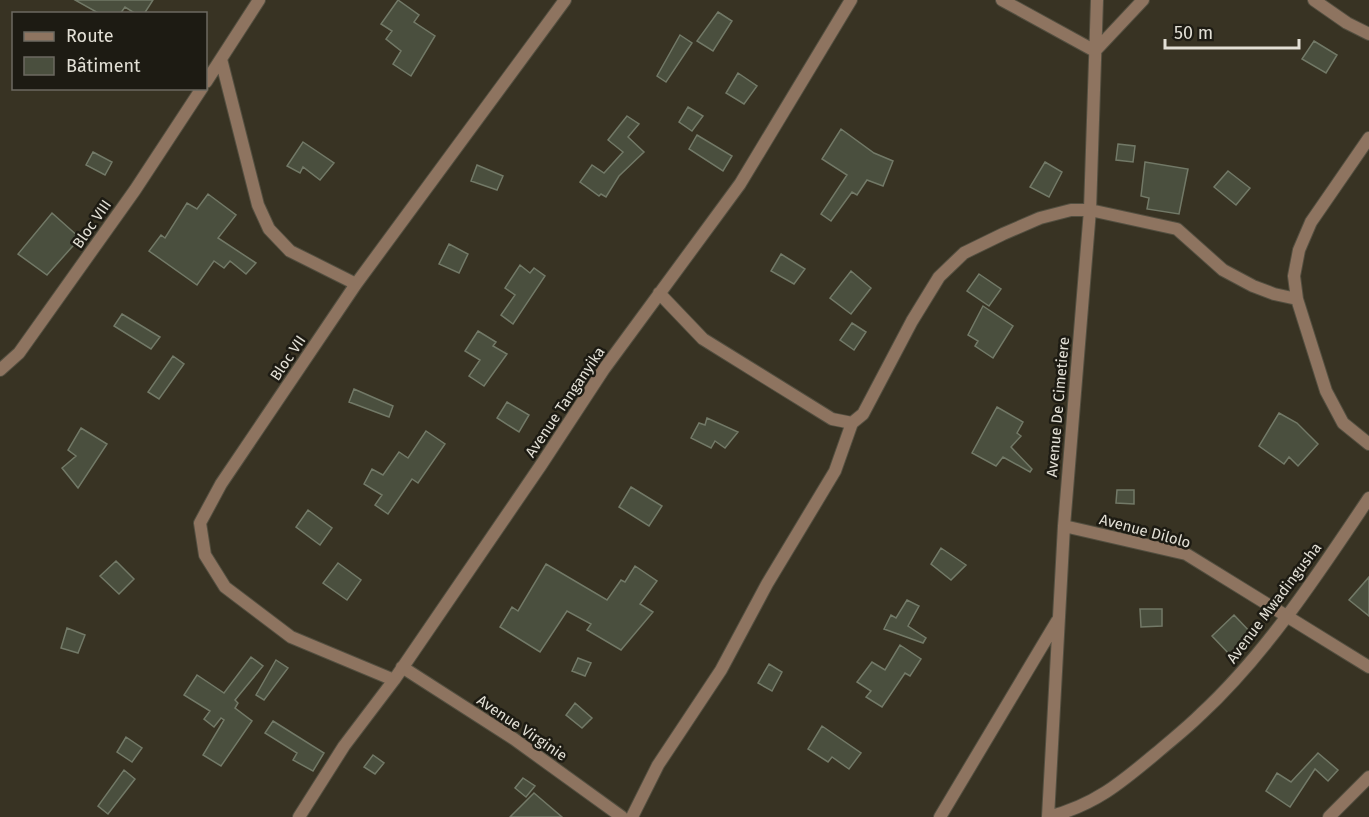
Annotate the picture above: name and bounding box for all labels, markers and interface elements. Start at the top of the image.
legend [12,12,207,90]
scale bar [1165,12,1298,50]
text: 50 m [1174,22,1213,44]
text: Route [66,25,114,47]
text: Bâtiment [66,55,141,77]
street label: Bloc VIII [69,196,115,252]
street label: Bloc VII [266,332,310,384]
street label: Avenue De Cimetiere [1043,336,1073,478]
street label: Avenue Tanganyika [521,343,609,461]
street label: Avenue Dilolo [1097,510,1193,552]
street label: Avenue Mwadingusha [1223,539,1325,667]
street label: Avenue Virginie [473,691,571,765]

